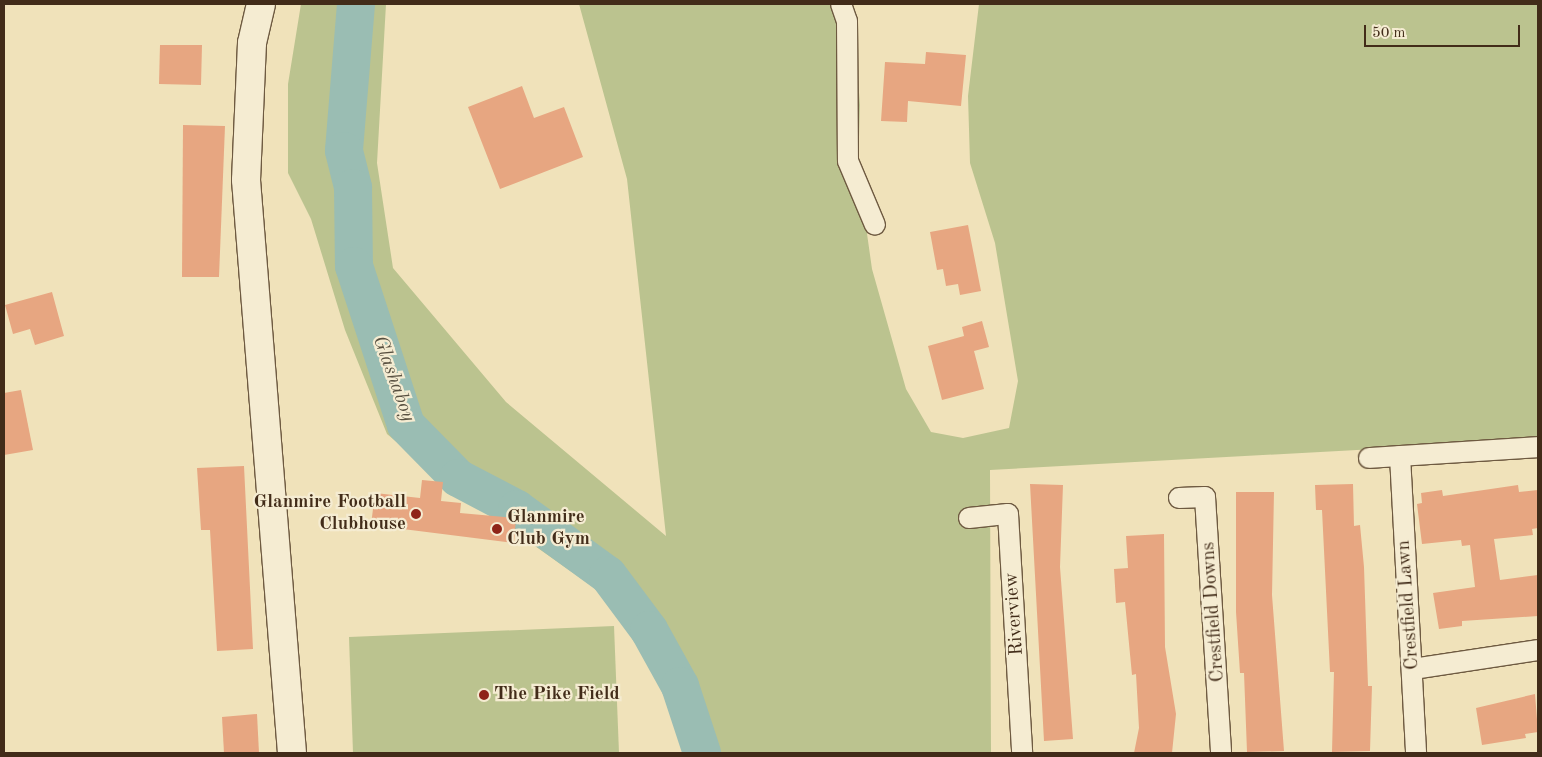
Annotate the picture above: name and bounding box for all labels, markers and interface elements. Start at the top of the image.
scale bar [1367,15,1523,47]
text: 50 m [1372,26,1406,41]
water label: Glashaboy [366,333,420,425]
place label: Glanmire Football Clubhouse [254,492,406,536]
place label: Glanmire Club Gym [507,507,590,551]
marker: Glanmire Football Clubhouse [410,508,422,520]
marker: Glanmire Club Gym [491,523,503,535]
street label: Crestfield Lawn [1393,539,1425,671]
street label: Crestfield Downs [1198,541,1230,683]
street label: Riverview [1001,572,1029,656]
place label: The Pike Field [494,684,620,706]
marker: The Pike Field [478,689,490,701]

